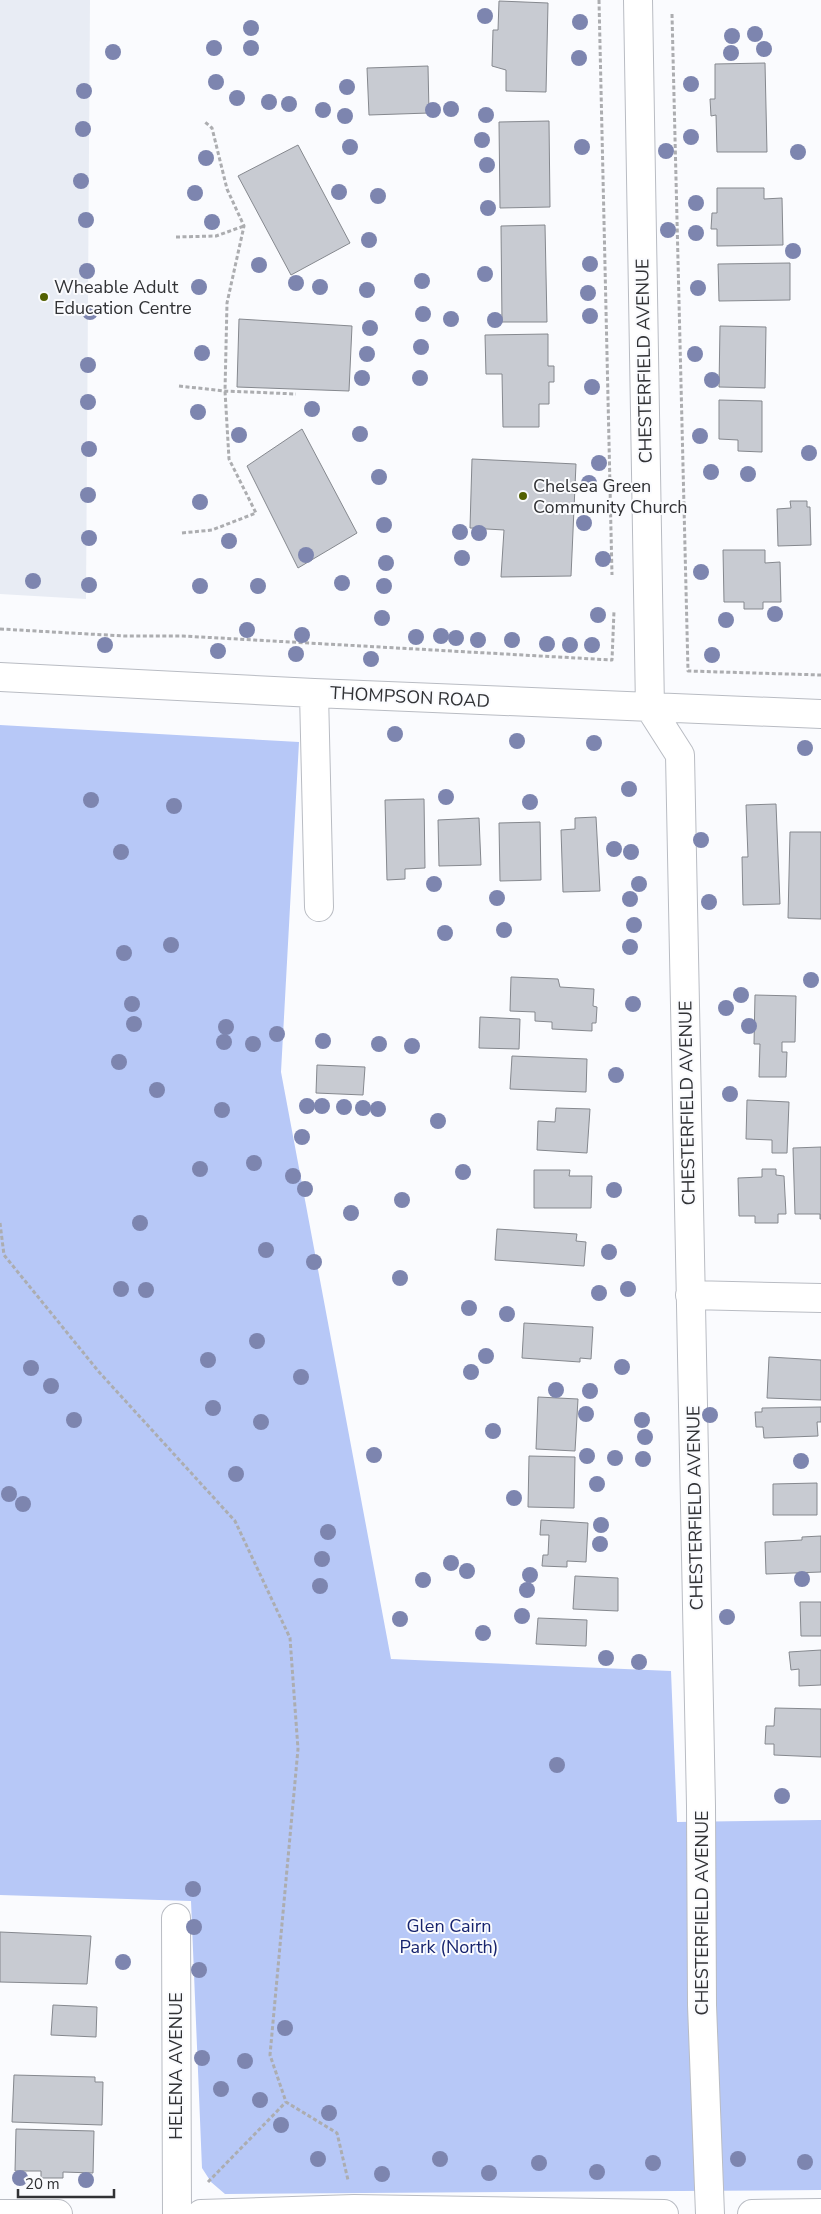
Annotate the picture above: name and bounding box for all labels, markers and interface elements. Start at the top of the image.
street label: CHESTERFIELD AVENUE [630,258,658,464]
place label: Wheable Adult Education Centre [54,275,192,320]
marker: Wheable Adult Education Centre [38,291,50,303]
place label: Chelsea Green Community Church [533,474,687,519]
marker: Chelsea Green Community Church [517,490,529,502]
street label: THOMPSON ROAD [329,681,491,713]
street label: CHESTERFIELD AVENUE [673,1000,701,1206]
street label: CHESTERFIELD AVENUE [681,1405,709,1611]
street label: CHESTERFIELD AVENUE [690,1811,714,2015]
park label: Glen Cairn Park (North) [400,1914,498,1959]
street label: HELENA AVENUE [164,1992,188,2140]
scale bar [18,2166,114,2198]
text: 20 m [25,2174,60,2194]

